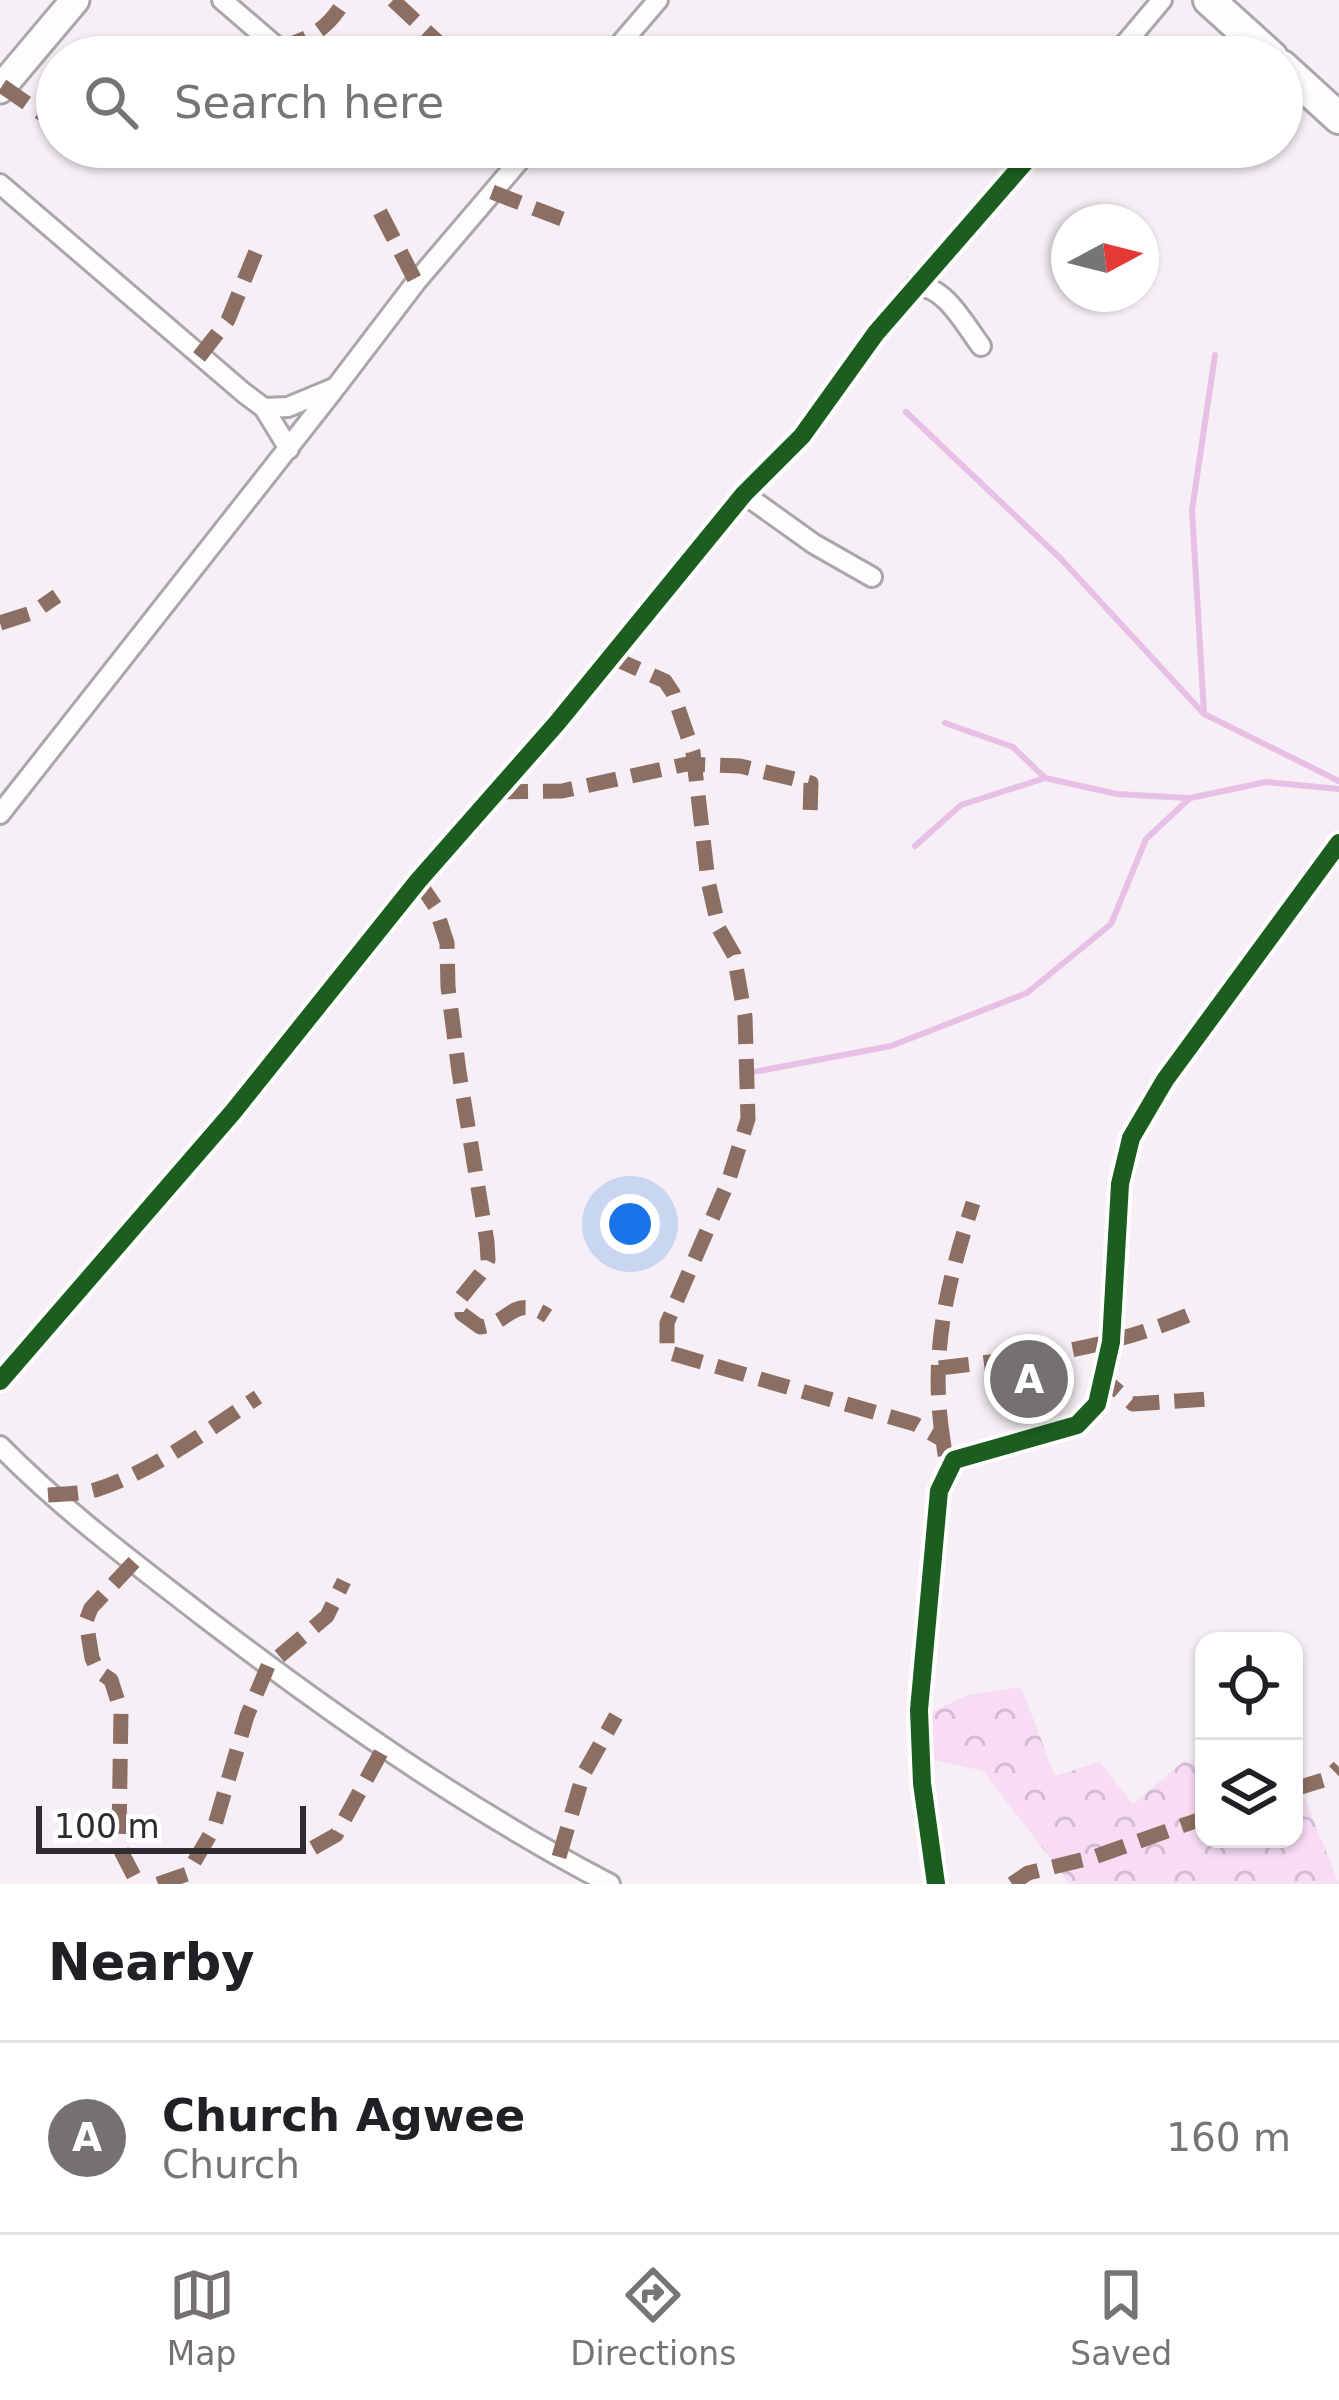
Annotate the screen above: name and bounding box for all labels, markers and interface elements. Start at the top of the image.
search box [36,36,1303,168]
icon: search [78,69,144,135]
text: Search here [174,76,444,129]
north arrow [1051,204,1159,312]
your location [600,1194,660,1254]
pin: A [990,1334,1068,1424]
map controls [1195,1632,1303,1848]
button: locate [1195,1632,1303,1740]
button: layers [1195,1740,1303,1848]
scale bar [36,1800,306,1853]
text: 100 m [54,1807,160,1846]
text: Nearby [48,1933,255,1992]
text: Church Agwee [162,2089,525,2142]
text: A [72,2115,102,2160]
text: 160 m [1166,2115,1291,2160]
text: Church [162,2142,300,2187]
tab: Map [167,2262,237,2373]
tab: Directions [570,2262,736,2373]
tab: Saved [1070,2262,1172,2373]

